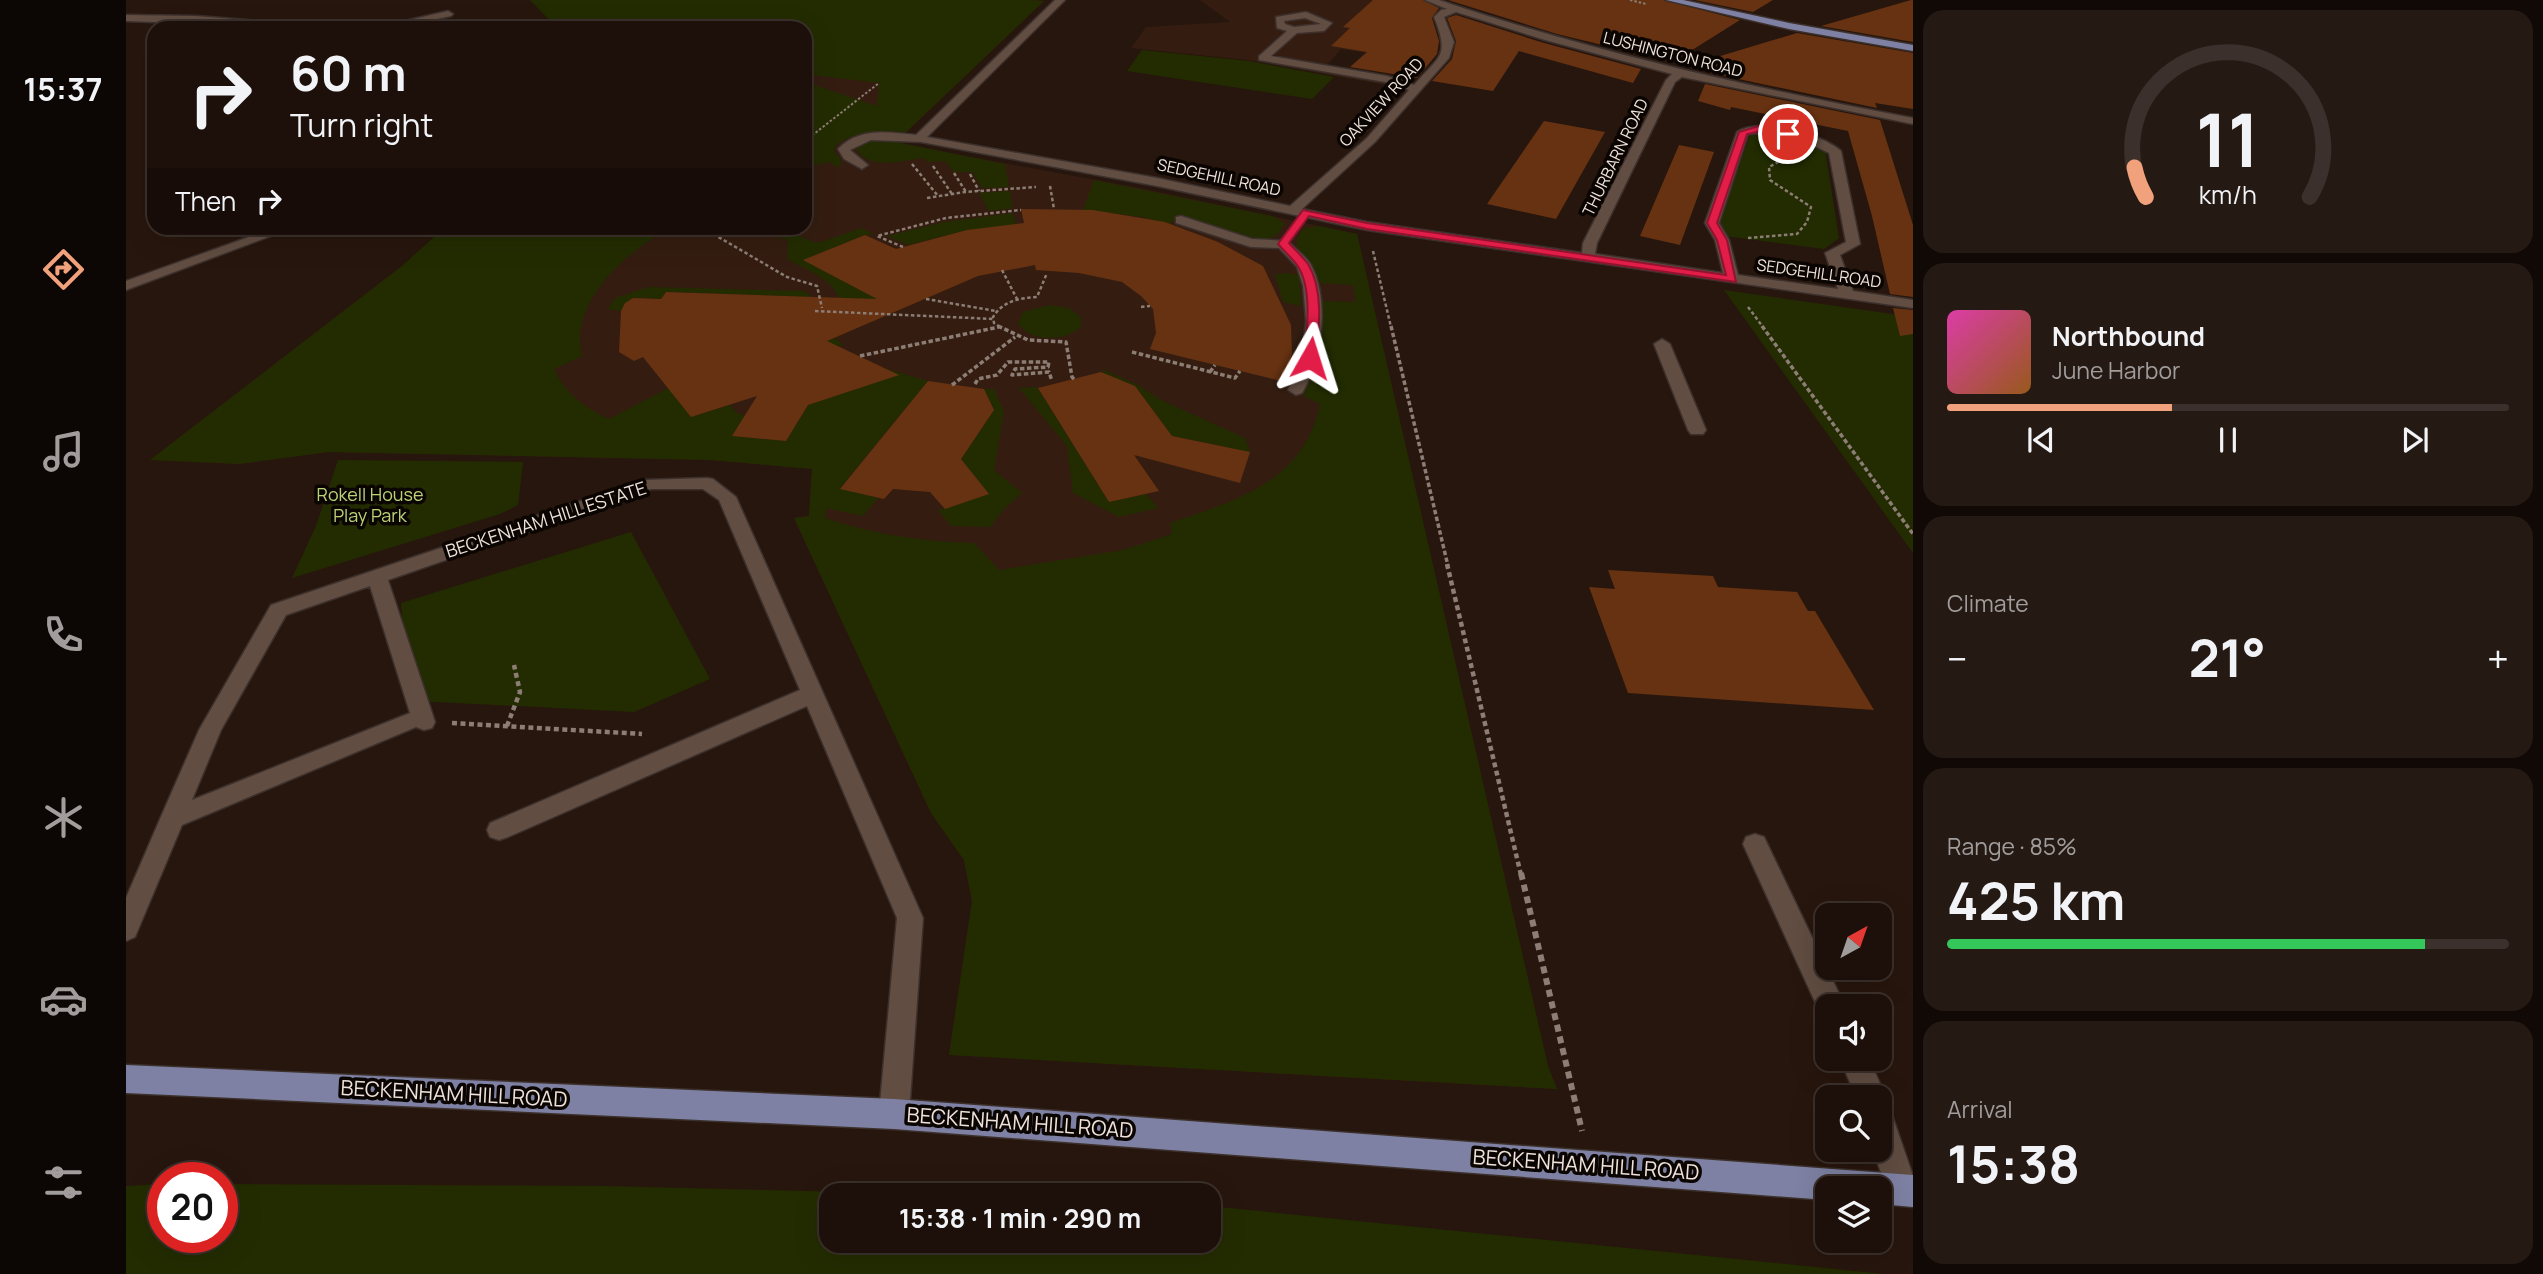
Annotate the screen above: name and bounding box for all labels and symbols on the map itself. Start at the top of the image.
street label: LUSHINGTON ROAD [1601,26,1745,82]
street label: OAKVIEW ROAD [1334,53,1428,151]
street label: THURBARN ROAD [1577,94,1653,219]
pin [1758,104,1818,164]
street label: SEDGEHILL ROAD [1155,153,1283,201]
street label: SEDGEHILL ROAD [1755,253,1883,293]
position arrow [1273,321,1347,395]
street label: BECKENHAM HILL ESTATE [442,475,649,563]
park label: Rokell House Play Park [317,482,423,527]
north arrow [1815,903,1892,980]
street label: BECKENHAM HILL ROAD [340,1073,568,1113]
street label: BECKENHAM HILL ROAD [906,1100,1134,1144]
street label: BECKENHAM HILL ROAD [1472,1142,1700,1186]
speed limit sign: 20 [147,1162,238,1253]

